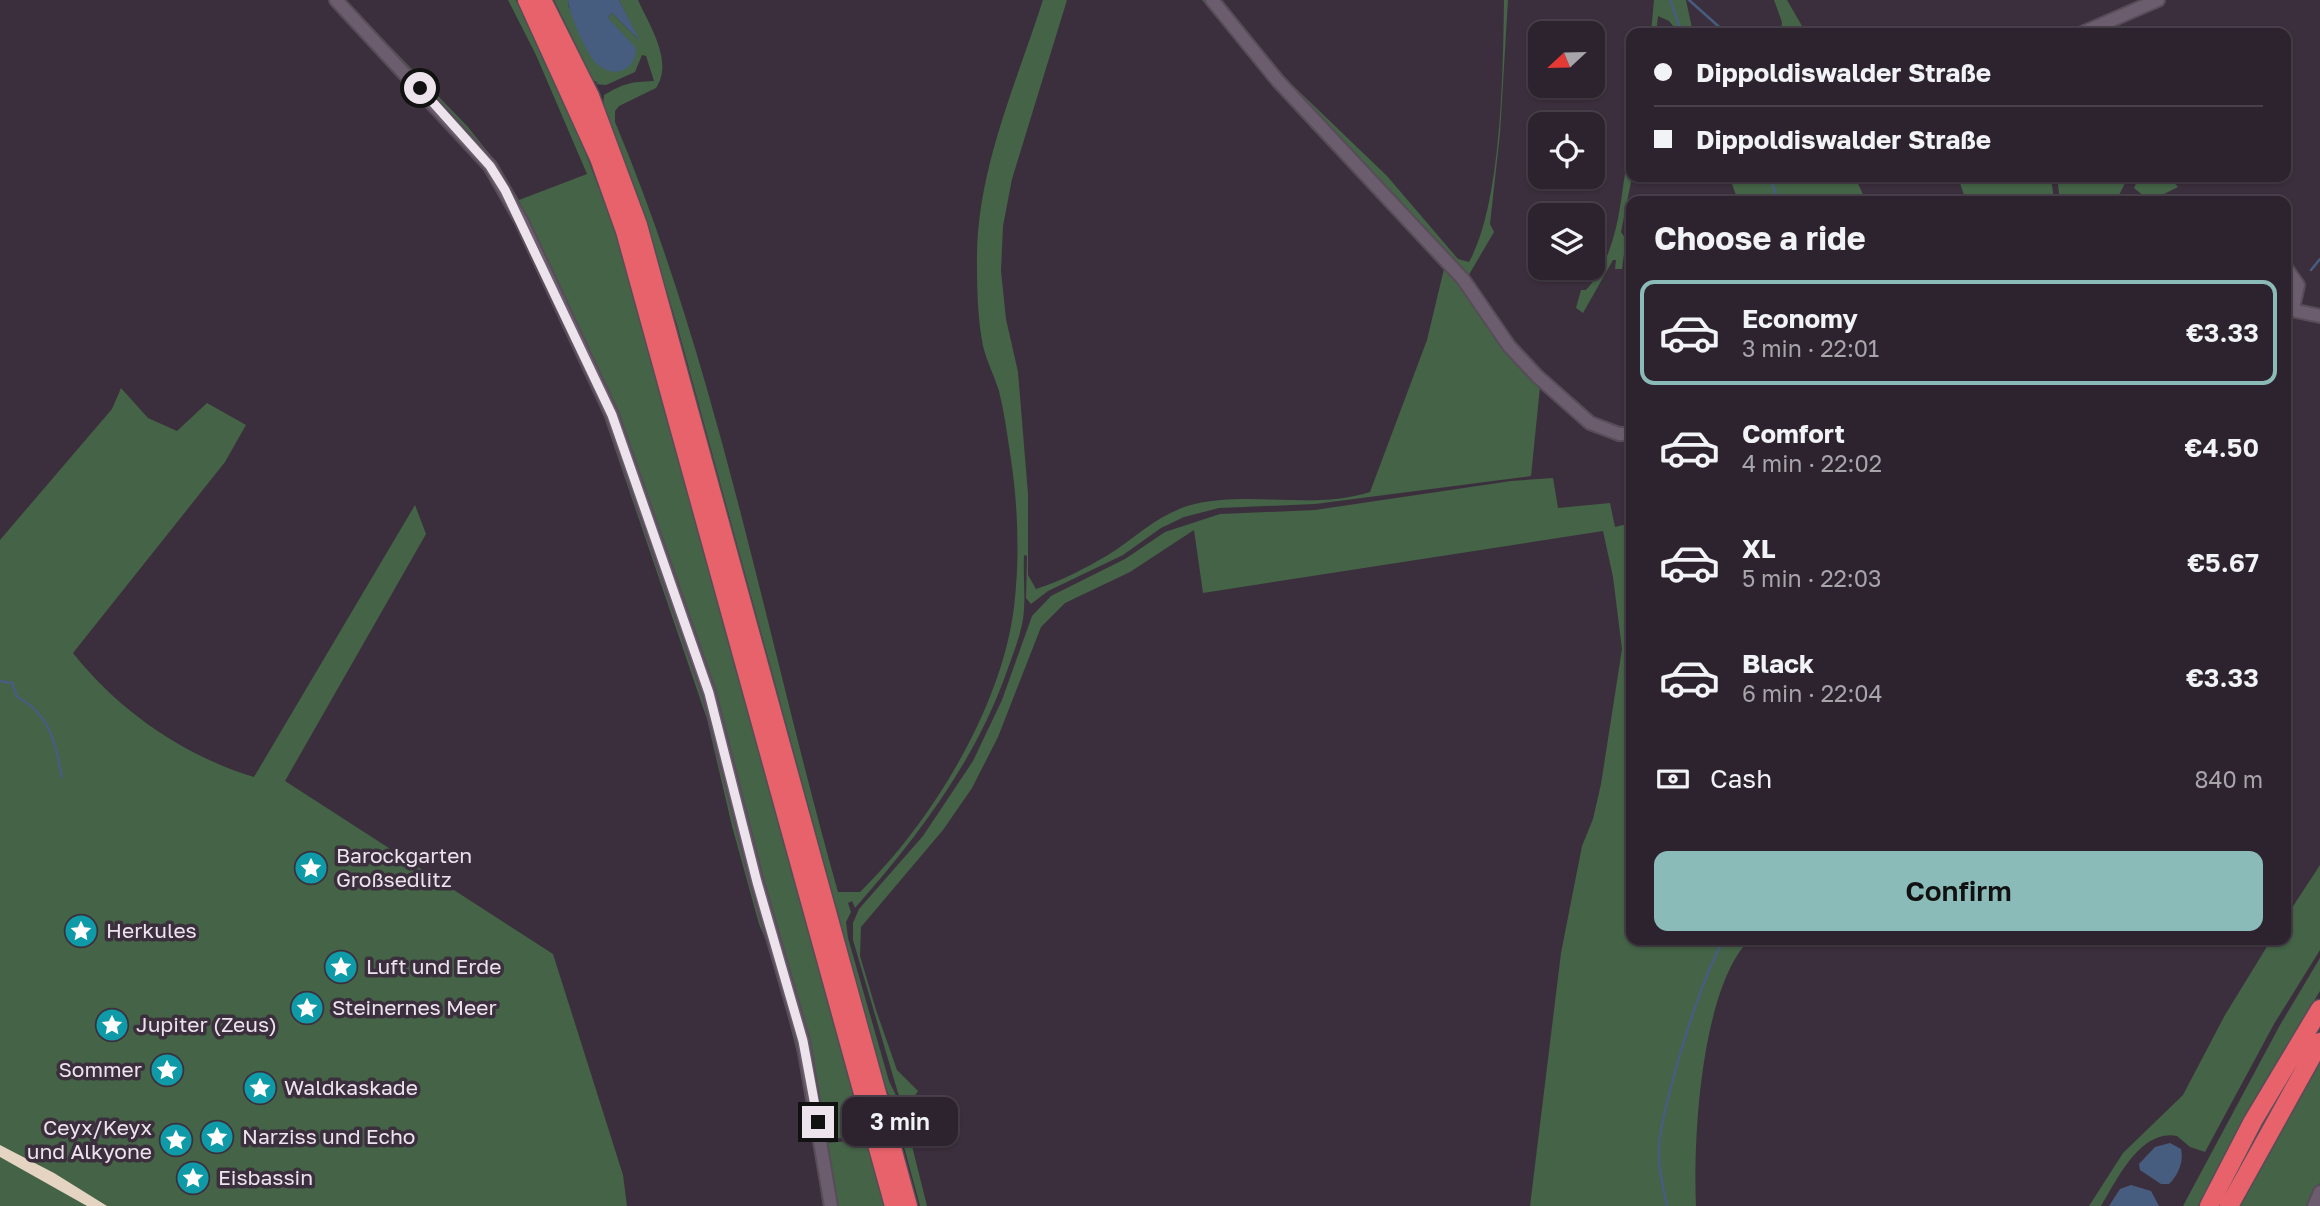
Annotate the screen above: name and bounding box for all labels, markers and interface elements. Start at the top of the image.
north arrow [1528,21,1605,98]
map controls [1528,21,1605,280]
text: Dippoldiswalder Straße [1696,57,1991,88]
route start [404,72,436,104]
button: locate [1528,112,1605,189]
text: Dippoldiswalder Straße [1696,124,1991,155]
button: layers [1528,203,1605,280]
text: Choose a ride [1654,219,1866,257]
icon: car [1658,301,1721,364]
text: Economy [1742,303,1858,334]
text: €3.33 [2186,317,2259,348]
text: 3 min · 22:01 [1742,334,1879,362]
icon: car [1658,416,1721,479]
text: Comfort [1742,418,1845,449]
text: €4.50 [2185,432,2259,463]
text: 4 min · 22:02 [1742,449,1882,477]
icon: car [1658,531,1721,594]
text: XL [1742,533,1776,564]
text: €5.67 [2187,547,2259,578]
text: 5 min · 22:03 [1742,564,1881,592]
icon: car [1658,646,1721,709]
text: Black [1742,648,1814,679]
text: €3.33 [2186,662,2259,693]
text: 6 min · 22:04 [1742,679,1883,707]
icon: cash [1654,760,1692,798]
text: Cash [1710,763,1772,794]
text: 840 m [2195,765,2263,793]
place label: Barockgarten Großsedlitz [336,842,472,892]
place icon: Barockgarten Großsedlitz [292,849,330,887]
button: Confirm [1654,851,2263,931]
place icon: Herkules [62,912,100,950]
place label: Herkules [106,917,197,943]
place icon: Luft und Erde [322,948,360,986]
place label: Luft und Erde [366,953,501,979]
place icon: Steinernes Meer [288,989,326,1027]
place label: Steinernes Meer [332,994,497,1020]
place icon: Jupiter (Zeus) [93,1006,131,1044]
place label: Jupiter (Zeus) [136,1011,277,1037]
place icon: Sommer [148,1051,186,1089]
place label: Sommer [58,1056,142,1082]
place icon: Waldkaskade [241,1069,279,1107]
place label: Waldkaskade [284,1074,418,1100]
callout: 3 min [842,1098,958,1146]
route end [802,1106,834,1138]
text: 3 min [870,1107,930,1135]
place label: Ceyx/Keyx und Alkyone [27,1114,152,1164]
place icon: Narziss und Echo [198,1118,236,1156]
place icon: Ceyx/Keyx und Alkyone [157,1121,195,1159]
place label: Narziss und Echo [242,1123,415,1149]
place icon: Eisbassin [174,1159,212,1197]
place label: Eisbassin [218,1164,313,1190]

